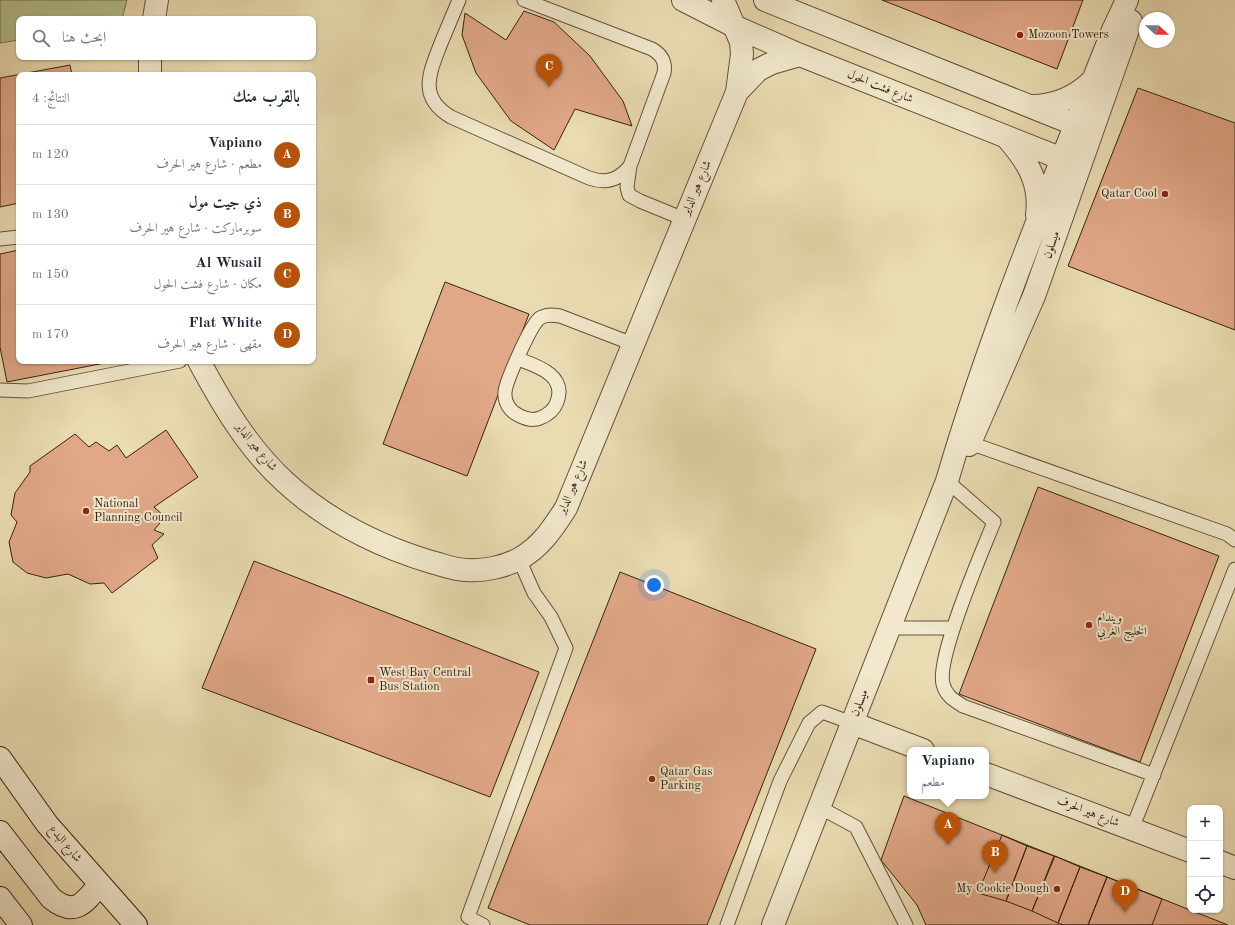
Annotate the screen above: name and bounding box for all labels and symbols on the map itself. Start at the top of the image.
north arrow [1139,12,1175,48]
place label: Mozoon Towers [1028,29,1109,41]
marker: Mozoon Towers [1015,30,1025,40]
pin: C [536,54,562,87]
street label: شارع فشت الحول [844,68,915,109]
street label: شارع هير الداير [679,159,718,220]
place label: Qatar Cool [1101,188,1157,200]
marker: Qatar Cool [1160,189,1170,199]
street label: ميسلون [1042,230,1062,260]
street label: شارع هير الداير [229,419,279,476]
street label: شارع هير الداير [555,458,594,519]
place label: National Planning Council [94,498,182,524]
marker: National Planning Council [81,506,91,516]
your location [644,575,664,595]
place label: ويندام الخليج الغربي [1097,612,1147,642]
marker: ويندام الخليج الغربي [1084,620,1094,630]
place label: West Bay Central Bus Station [379,667,471,693]
marker: West Bay Central Bus Station [366,675,376,685]
street label: ميسلون [849,688,871,718]
place label: Qatar Gas Parking [660,766,713,792]
marker: Qatar Gas Parking [647,774,657,784]
street label: شارع هير الحرف [1054,795,1121,833]
pin: A [935,812,961,845]
street label: شارع البدع [43,823,84,867]
pin: B [982,840,1008,873]
pin: D [1112,879,1138,912]
place label: My Cookie Dough [956,883,1049,895]
marker: My Cookie Dough [1052,884,1062,894]

